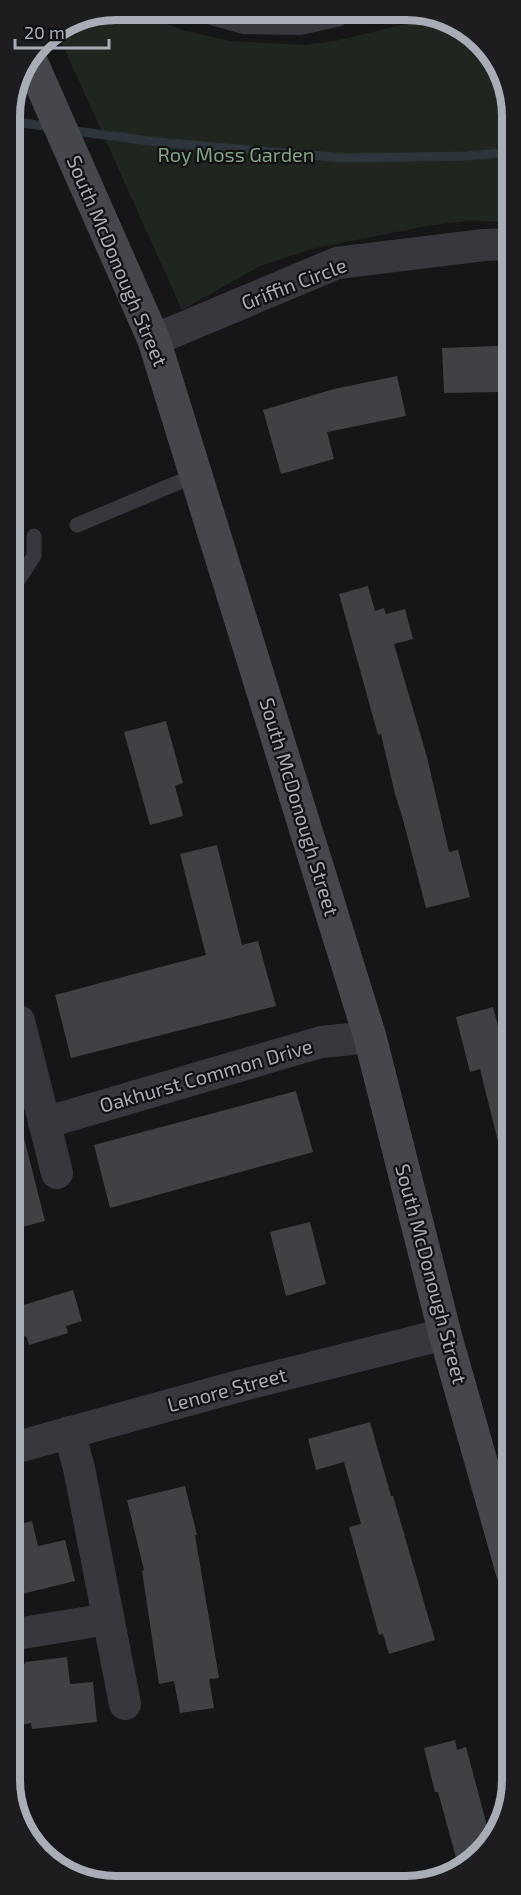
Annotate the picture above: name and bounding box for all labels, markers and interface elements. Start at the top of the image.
scale bar [15,12,110,50]
text: 20 m [24,21,65,43]
park label: Roy Moss Garden [158,142,314,166]
street label: South McDonough Street [63,152,173,370]
street label: Griffin Circle [238,252,350,314]
street label: South McDonough Street [255,695,345,919]
street label: Oakhurst Common Drive [96,1033,315,1117]
street label: South McDonough Street [391,1161,473,1387]
street label: Lenore Street [164,1361,289,1416]

